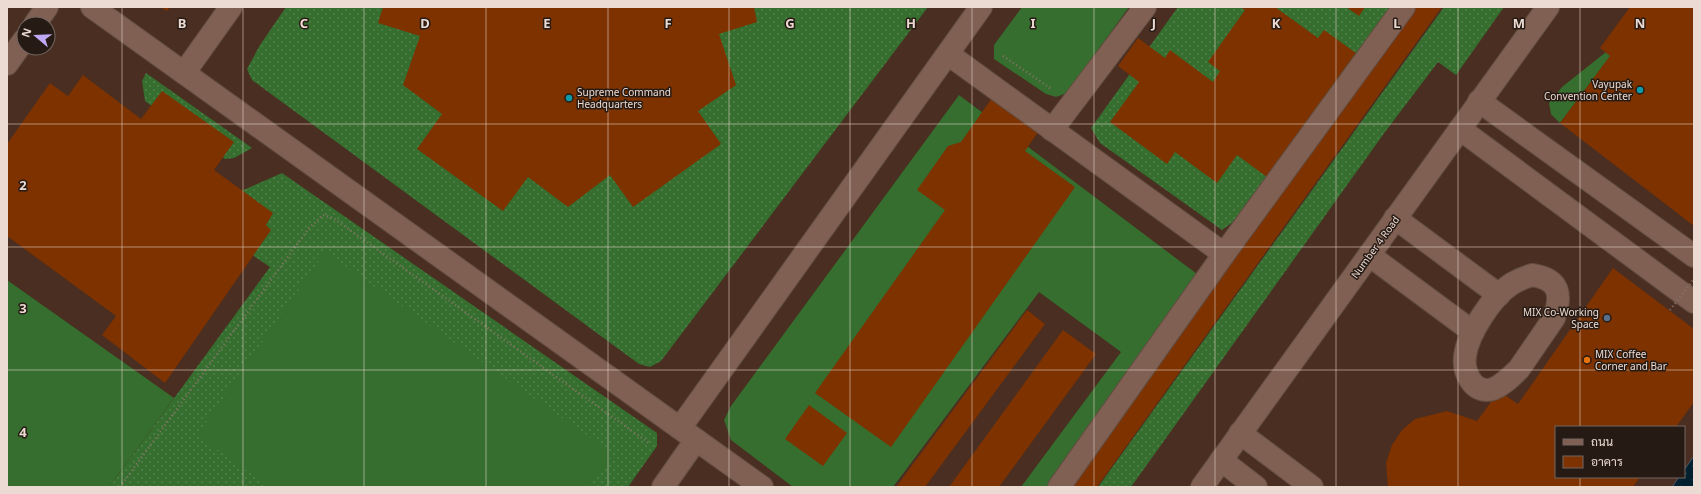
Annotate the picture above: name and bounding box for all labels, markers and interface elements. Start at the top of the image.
text: B [178,14,186,32]
text: C [300,14,308,32]
text: D [420,14,430,32]
text: E [543,14,551,32]
text: F [664,14,672,32]
text: G [785,14,795,32]
text: H [906,14,916,32]
text: I [1030,14,1036,32]
text: J [1151,14,1156,32]
text: K [1272,14,1281,32]
text: L [1393,14,1401,32]
text: M [1513,14,1525,32]
text: N [1635,14,1645,32]
north arrow [16,16,56,56]
text: N [18,26,35,39]
place label: Vayupak Convention Center [1544,77,1633,103]
place label: Supreme Command Headquarters [577,85,671,111]
marker: Vayupak Convention Center [1635,85,1645,95]
marker: Supreme Command Headquarters [564,93,574,103]
text: 2 [19,176,27,194]
street label: Number 4 Road [1348,213,1402,281]
text: 3 [19,299,27,317]
place label: MIX Co-Working Space [1523,305,1599,331]
marker: MIX Co-Working Space [1602,313,1612,323]
place label: MIX Coffee Corner and Bar [1595,347,1667,373]
marker: MIX Coffee Corner and Bar [1582,355,1592,365]
text: 4 [19,423,27,441]
legend [1555,426,1685,478]
text: ถนน [1591,433,1614,450]
text: อาคาร [1591,453,1623,470]

